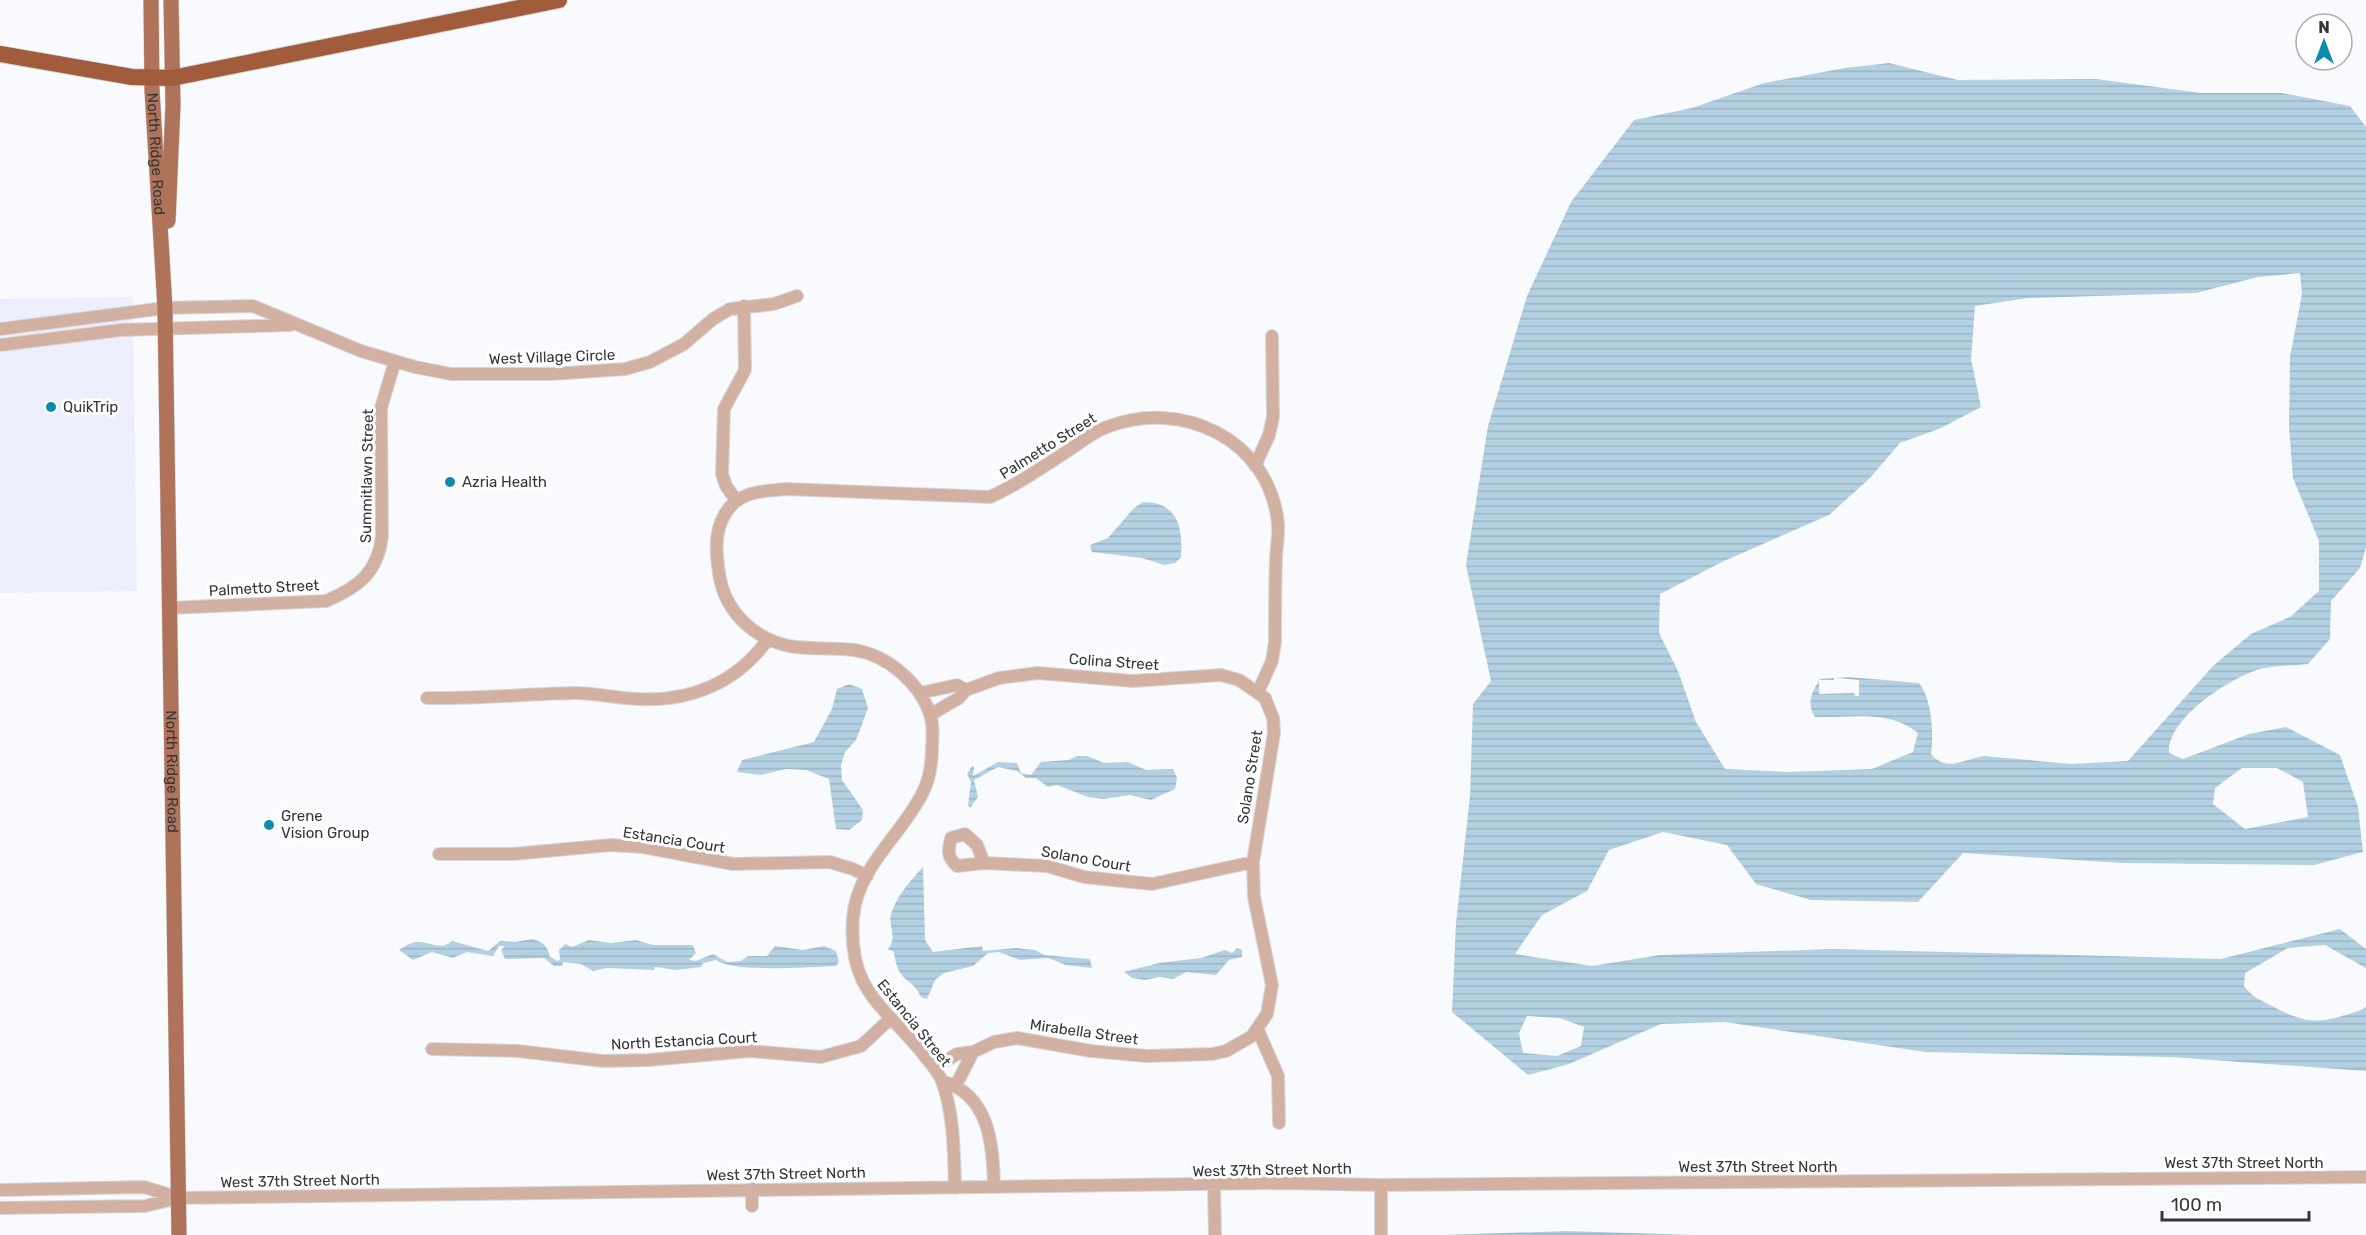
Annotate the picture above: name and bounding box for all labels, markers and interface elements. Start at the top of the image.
north arrow [2294,12,2354,72]
text: N [2318,18,2330,37]
street label: North Ridge Road [143,92,168,216]
street label: West Village Circle [489,346,615,368]
place label: QuikTrip [63,398,118,416]
marker: QuikTrip [44,400,58,414]
street label: Summitlawn Street [357,408,377,543]
street label: Palmetto Street [996,409,1100,483]
place label: Azria Health [462,473,547,491]
marker: Azria Health [443,475,457,489]
street label: Palmetto Street [208,576,320,600]
street label: Colina Street [1068,650,1160,674]
street label: North Ridge Road [162,710,182,833]
street label: Solano Street [1234,729,1266,825]
place label: Grene Vision Group [281,807,369,842]
marker: Grene Vision Group [262,818,276,832]
street label: Estancia Court [622,823,726,857]
street label: Solano Court [1040,842,1132,876]
street label: Estancia Street [873,976,955,1070]
street label: Mirabella Street [1029,1015,1140,1049]
street label: North Estancia Court [610,1028,758,1054]
street label: West 37th Street North [2164,1154,2324,1172]
street label: West 37th Street North [1678,1158,1838,1176]
street label: West 37th Street North [1192,1160,1352,1180]
street label: West 37th Street North [706,1164,866,1184]
street label: West 37th Street North [220,1171,380,1191]
scale bar [2162,1184,2309,1222]
text: 100 m [2171,1194,2222,1216]

